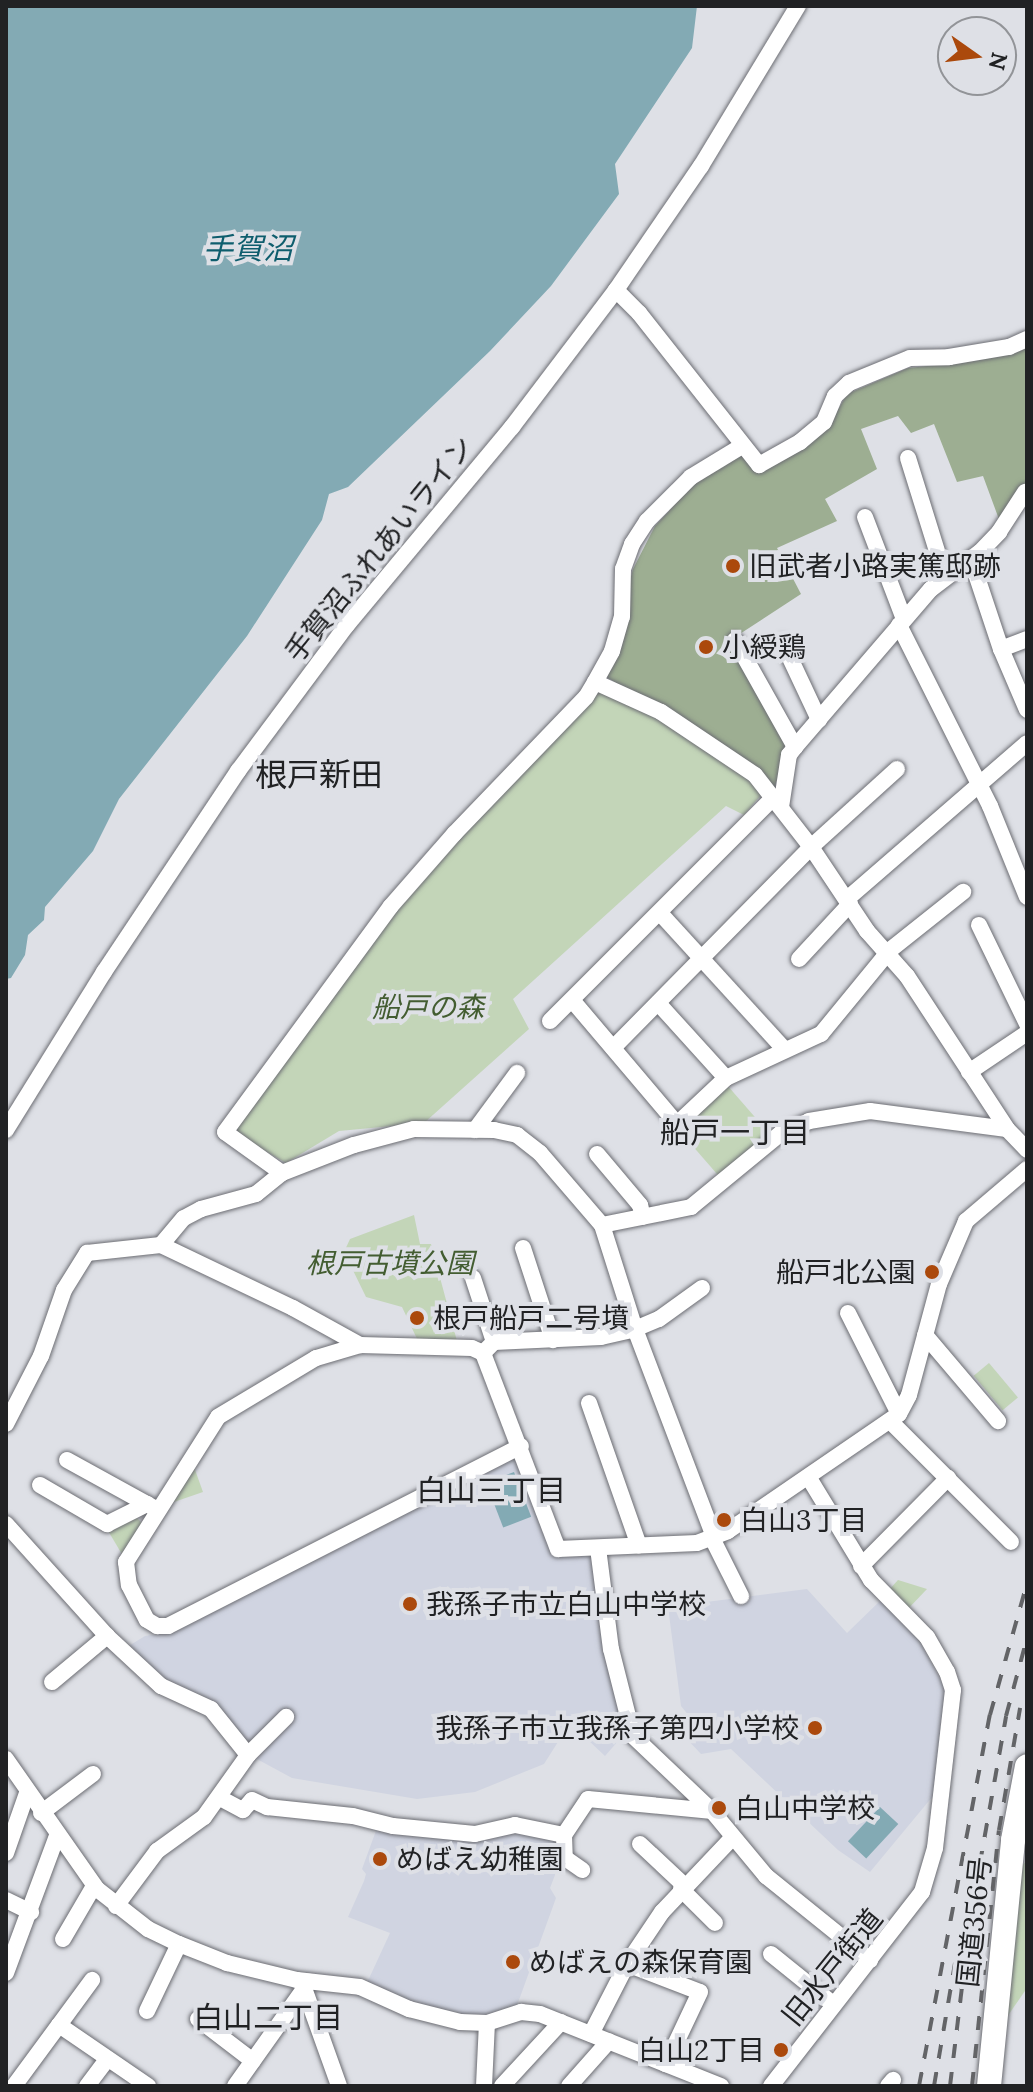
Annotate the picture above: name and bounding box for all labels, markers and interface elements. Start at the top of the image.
north arrow [937,16,1017,96]
text: N [983,50,1014,73]
water label: 手賀沼 [203,230,293,266]
street label: 手賀沼ふれあいライン [278,430,480,668]
place label: 旧武者小路実篤邸跡 [749,549,1001,583]
marker: 旧武者小路実篤邸跡 [724,557,742,575]
place label: 小綬鶏 [722,630,806,664]
marker: 小綬鶏 [697,638,715,656]
district label: 根戸新田 [255,756,383,794]
park label: 船戸の森 [372,990,484,1024]
district label: 船戸一丁目 [660,1114,810,1150]
park label: 根戸古墳公園 [306,1246,474,1280]
place label: 船戸北公園 [776,1255,916,1289]
marker: 船戸北公園 [923,1263,941,1281]
place label: 根戸船戸二号墳 [433,1301,629,1335]
marker: 根戸船戸二号墳 [408,1309,426,1327]
district label: 白山三丁目 [416,1472,566,1508]
place label: 白山3丁目 [740,1503,868,1537]
marker: 白山3丁目 [715,1511,733,1529]
place label: 我孫子市立白山中学校 [426,1587,706,1621]
marker: 我孫子市立白山中学校 [401,1595,419,1613]
place label: 我孫子市立我孫子第四小学校 [435,1711,799,1745]
marker: 我孫子市立我孫子第四小学校 [806,1719,824,1737]
place label: 白山中学校 [735,1791,875,1825]
marker: 白山中学校 [710,1799,728,1817]
place label: めばえ幼稚園 [396,1842,564,1876]
marker: めばえ幼稚園 [371,1850,389,1868]
street label: 国道356号 [950,1855,998,1989]
street label: 旧水戸街道 [775,1902,889,2032]
place label: めばえの森保育園 [529,1945,753,1979]
marker: めばえの森保育園 [504,1953,522,1971]
district label: 白山二丁目 [193,1999,343,2035]
place label: 白山2丁目 [638,2033,765,2067]
marker: 白山2丁目 [772,2041,790,2059]

